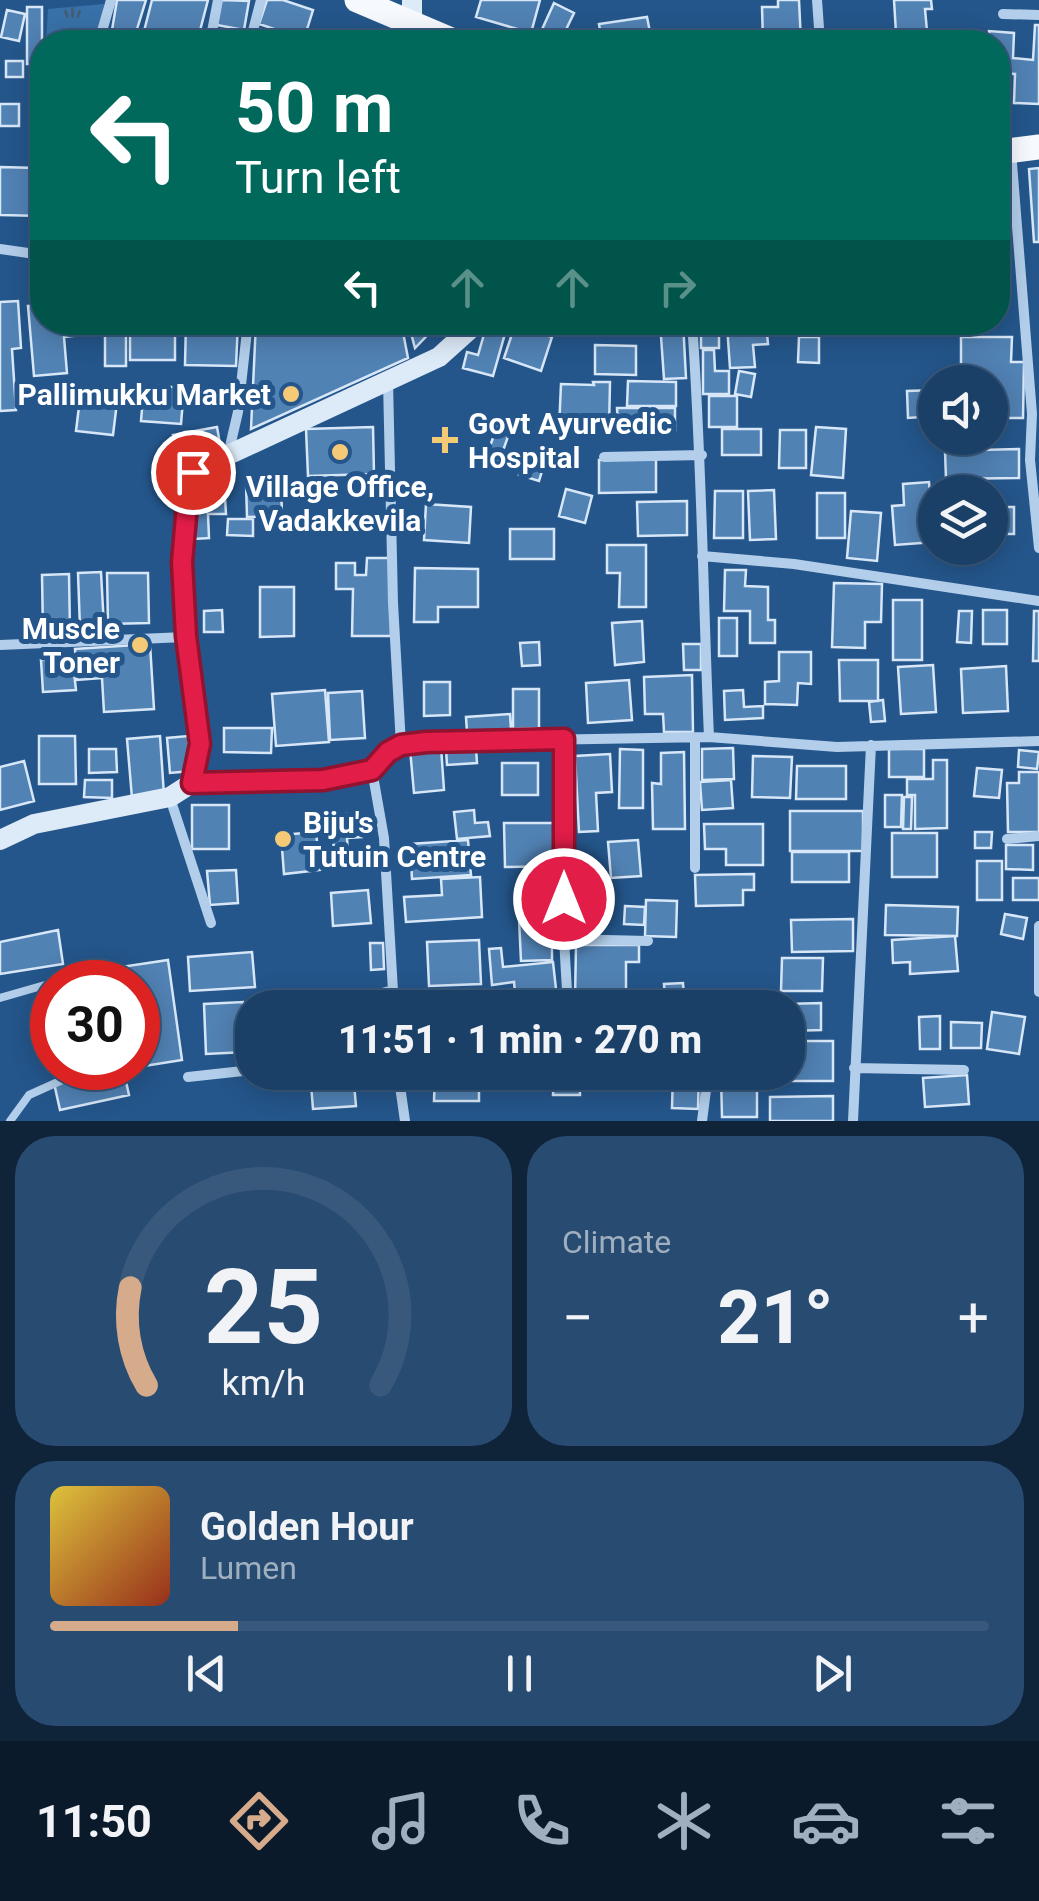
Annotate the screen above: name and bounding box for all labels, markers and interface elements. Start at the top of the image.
text: 50 m [235,67,393,149]
icon: left [70,70,200,200]
text: Turn left [235,151,401,204]
icon: left [335,260,390,315]
icon: ahead [440,260,495,315]
icon: ahead [545,260,600,315]
icon: right [650,260,705,315]
map controls [918,365,1008,565]
button: sound [918,365,1008,455]
place label: Pallimukku Market [17,377,271,412]
marker: Pallimukku Market [280,383,302,405]
place label: Govt Ayurvedic Hospital [468,406,672,475]
marker: Govt Ayurvedic Hospital [432,427,458,453]
pin [151,430,236,515]
marker: Village Office, Vadakkevila [329,441,351,463]
icon: arrive [166,445,221,500]
place label: Village Office, Vadakkevila [246,469,434,538]
button: layers [918,475,1008,565]
place label: Muscle Toner [22,611,120,680]
marker: Muscle Toner [129,634,151,656]
place label: Biju's Tutuin Centre [303,805,486,874]
marker: Biju's Tutuin Centre [272,828,294,850]
position arrow [512,847,616,951]
speed limit sign: 30 [30,960,160,1090]
text: 11:51 · 1 min · 270 m [338,1018,702,1062]
text: Climate [562,1223,671,1261]
text: 25 [204,1247,323,1368]
text: 21° [718,1273,834,1361]
text: − [562,1286,593,1350]
text: + [958,1286,989,1350]
text: km/h [222,1362,305,1404]
text: Golden Hour [200,1505,414,1549]
text: Lumen [200,1549,297,1587]
icon: previous [179,1646,234,1701]
icon: pause [492,1646,547,1701]
icon: next [805,1646,860,1701]
icon: directions [224,1786,294,1856]
icon: music [366,1786,436,1856]
icon: phone [507,1786,577,1856]
icon: climate [649,1786,719,1856]
icon: car [791,1786,861,1856]
icon: filters [933,1786,1003,1856]
text: 11:50 [36,1795,152,1848]

